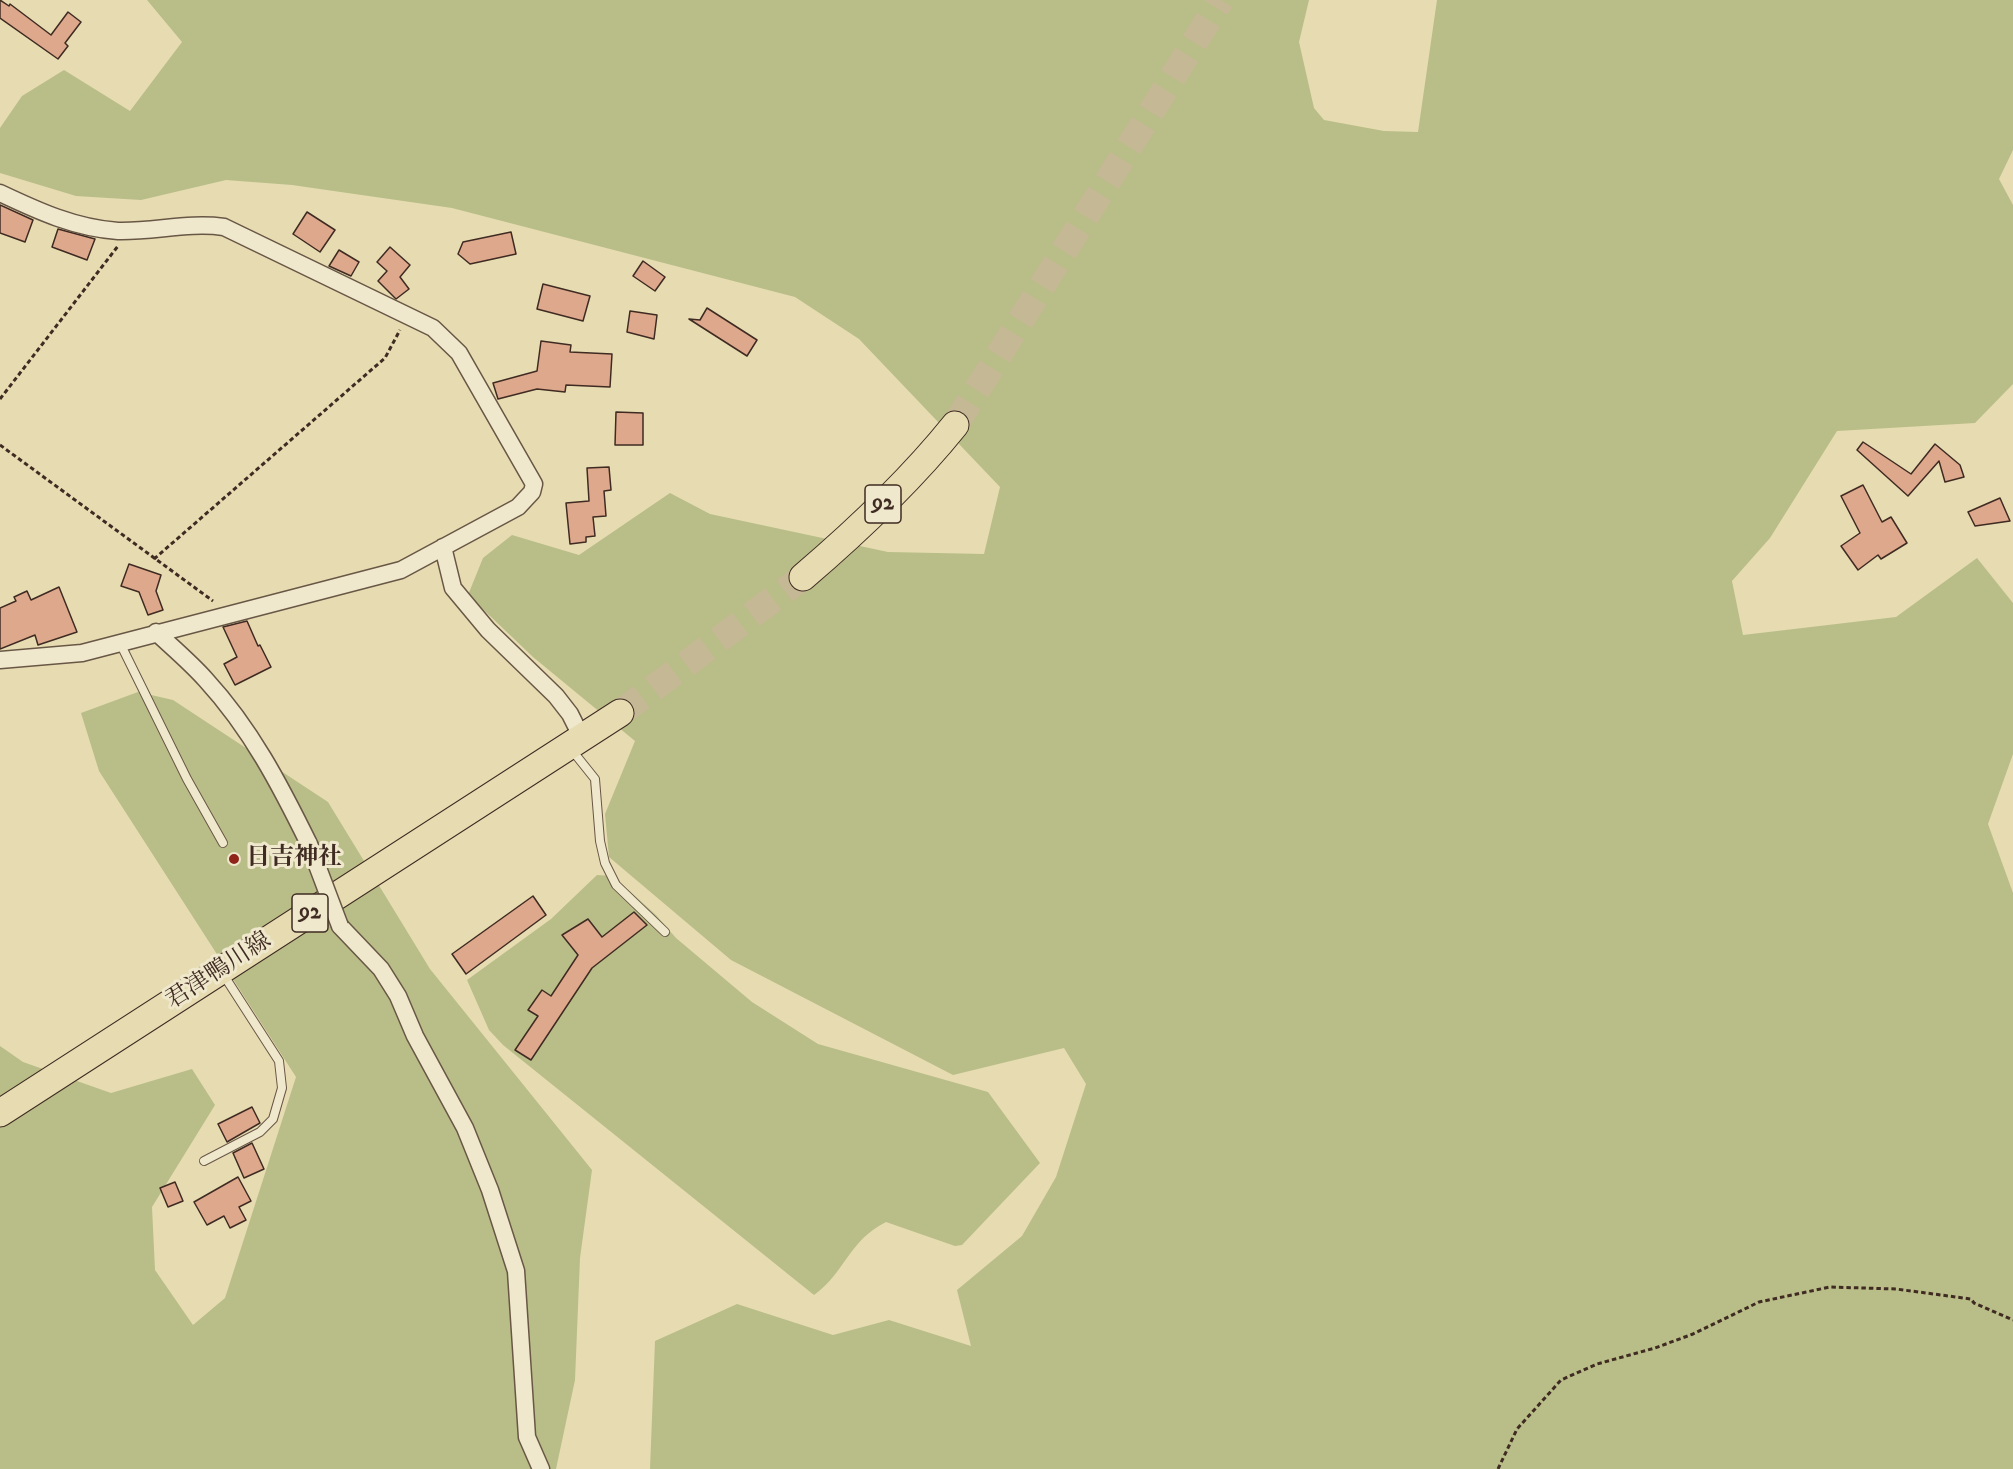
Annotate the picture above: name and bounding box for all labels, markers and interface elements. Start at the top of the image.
road number: 92 [865,485,901,523]
place label: 日吉神社 [246,845,342,873]
marker: 日吉神社 [227,852,241,866]
road number: 92 [292,894,328,932]
street label: 君津鴨川線 [161,927,277,1017]

